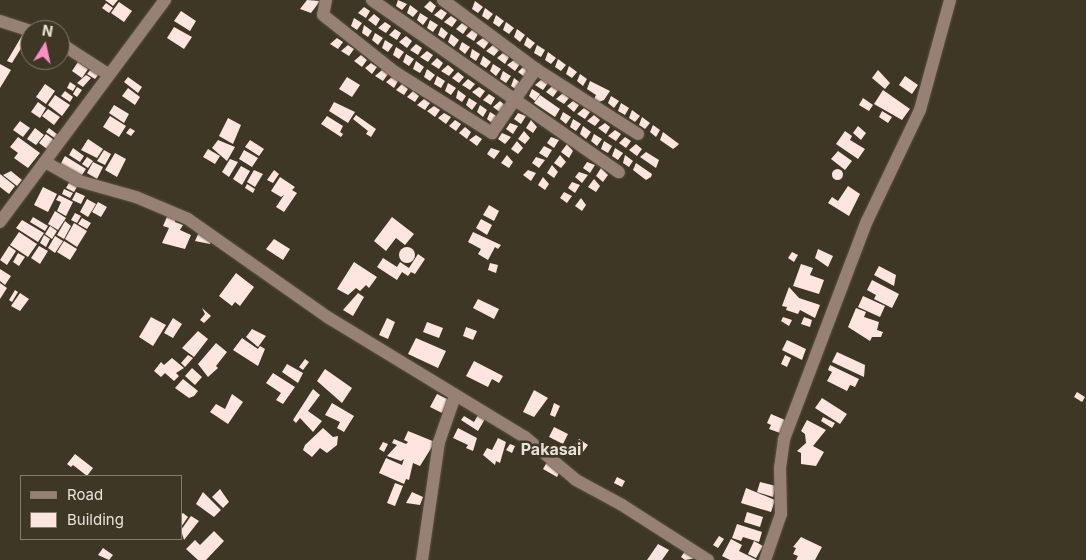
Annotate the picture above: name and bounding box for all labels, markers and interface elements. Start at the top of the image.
north arrow [20,20,70,70]
text: N [41,21,54,40]
district label: Pakasai [521,439,581,459]
legend [20,475,182,540]
text: Road [67,485,103,504]
text: Building [67,510,124,529]

